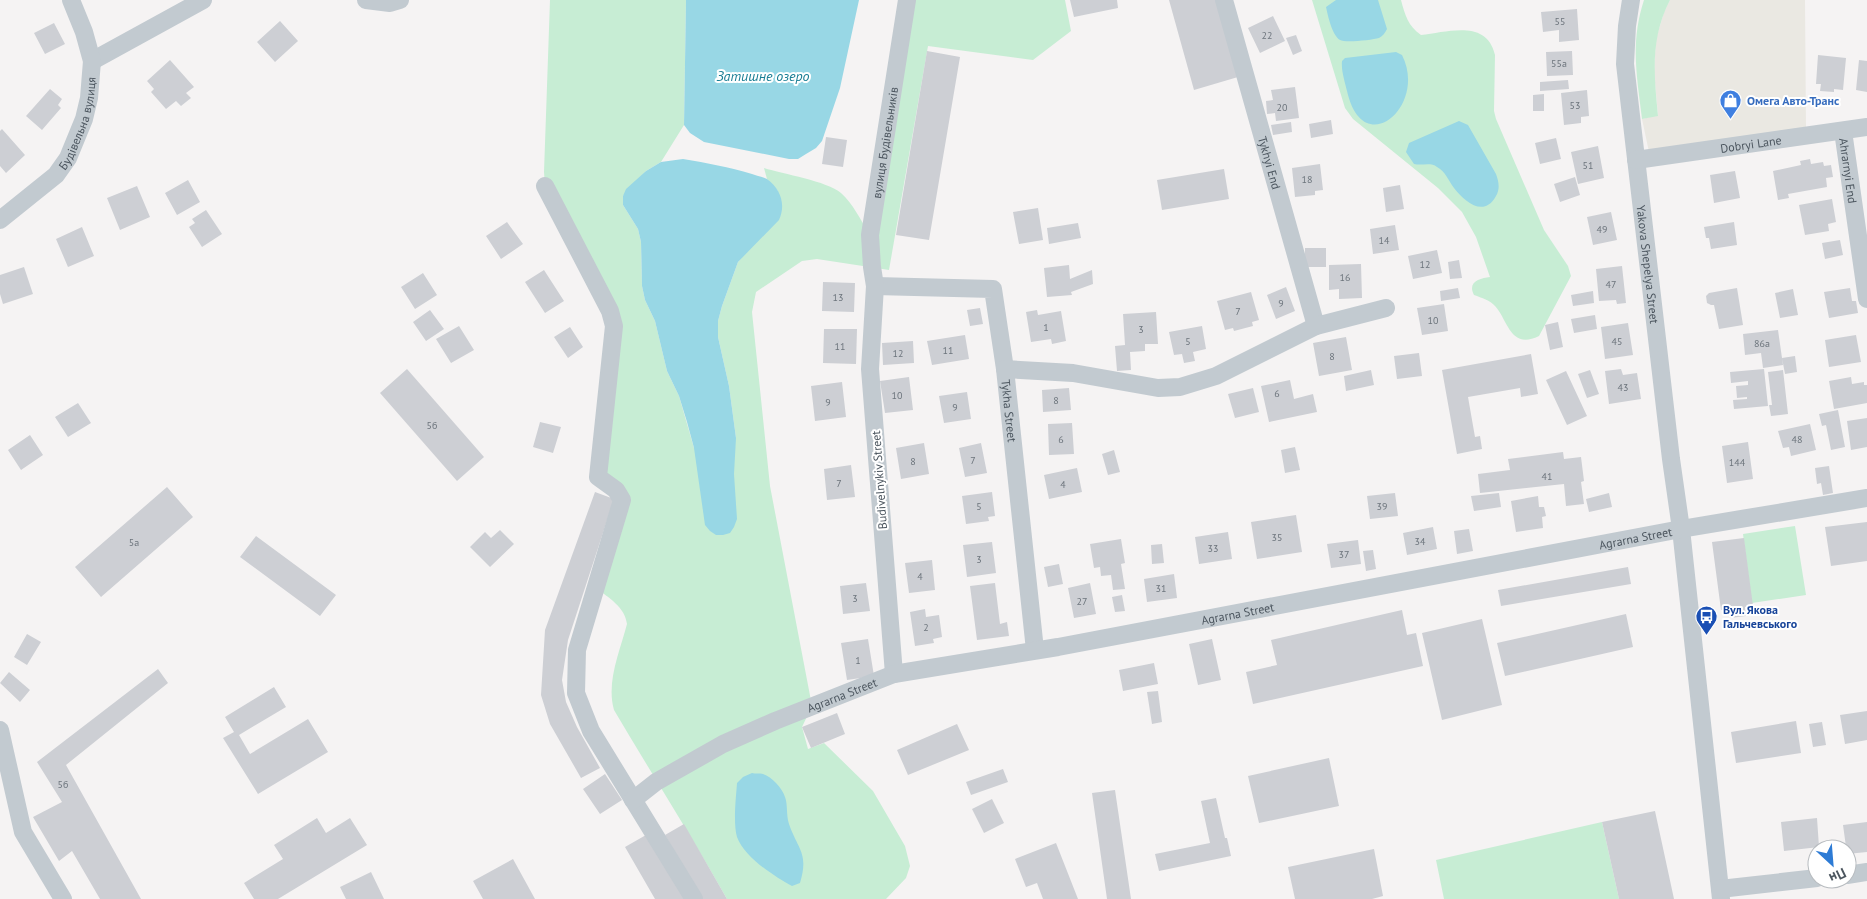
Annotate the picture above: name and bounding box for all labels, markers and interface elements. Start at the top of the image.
house number: 55 [1555,15,1565,28]
house number: 22 [1262,29,1272,42]
house number: 55а [1551,57,1567,70]
water label: Затишне озеро [716,67,810,85]
street label: Будівельна вулиця [55,76,98,172]
street label: вулиця Будівельників [868,86,901,199]
shop icon: Омега Авто-Транс [1719,88,1743,119]
place label: Омега Авто-Транс [1747,93,1839,108]
house number: 53 [1570,99,1580,112]
house number: 20 [1277,101,1288,114]
street label: Dobryi Lane [1719,132,1782,155]
street label: Tykhyi End [1255,134,1285,191]
street label: Ahrarnyi End [1837,137,1861,204]
house number: 51 [1583,159,1593,172]
house number: 18 [1302,173,1312,186]
street label: Yakova Shepelya Street [1634,204,1663,324]
house number: 49 [1597,223,1607,236]
house number: 14 [1379,234,1390,247]
house number: 12 [1420,258,1430,271]
house number: 16 [1340,271,1350,284]
house number: 47 [1606,278,1616,291]
house number: 13 [833,291,843,304]
house number: 9 [1278,297,1284,310]
house number: 7 [1235,305,1241,318]
house number: 10 [1428,314,1439,327]
house number: 1 [1043,321,1049,334]
house number: 3 [1138,323,1144,336]
house number: 5 [1185,335,1191,348]
house number: 45 [1612,335,1622,348]
house number: 86а [1754,337,1770,350]
house number: 11 [835,340,845,353]
house number: 11 [943,344,953,357]
house number: 12 [893,347,903,360]
house number: 8 [1329,350,1335,363]
street label: Tykha Street [999,379,1020,443]
house number: 43 [1618,381,1628,394]
house number: 6 [1274,387,1280,400]
house number: 10 [892,389,903,402]
house number: 8 [1053,394,1059,407]
house number: 9 [825,396,831,409]
house number: 9 [952,401,958,414]
house number: 5б [427,419,437,432]
street label: Budivelnykiv Street [868,430,890,530]
house number: 6 [1058,433,1064,446]
house number: 48 [1792,433,1802,446]
house number: 7 [970,454,976,467]
house number: 8 [910,455,916,468]
house number: 144 [1729,456,1746,469]
house number: 41 [1542,470,1552,483]
house number: 7 [836,477,842,490]
house number: 4 [1060,478,1066,491]
house number: 5 [976,500,982,513]
house number: 39 [1377,500,1387,513]
street label: Agrarna Street [1598,523,1673,552]
house number: 35 [1272,531,1282,544]
house number: 34 [1415,535,1426,548]
house number: 5а [129,536,139,549]
house number: 33 [1208,542,1218,555]
house number: 37 [1339,548,1349,561]
house number: 3 [976,553,982,566]
house number: 4 [917,570,923,583]
house number: 31 [1156,582,1166,595]
house number: 3 [852,592,858,605]
house number: 27 [1077,595,1087,608]
street label: Agrarna Street [1200,599,1275,627]
place label: Вул. Якова Гальчевського [1723,602,1798,631]
bus stop icon: Вул. Якова Гальчевського [1695,604,1719,635]
house number: 2 [923,621,929,634]
house number: 1 [855,654,861,667]
street label: Agrarna Street [805,674,879,715]
house number: 5б [58,778,68,791]
north arrow [1807,839,1857,889]
text: Пн [1826,864,1849,887]

